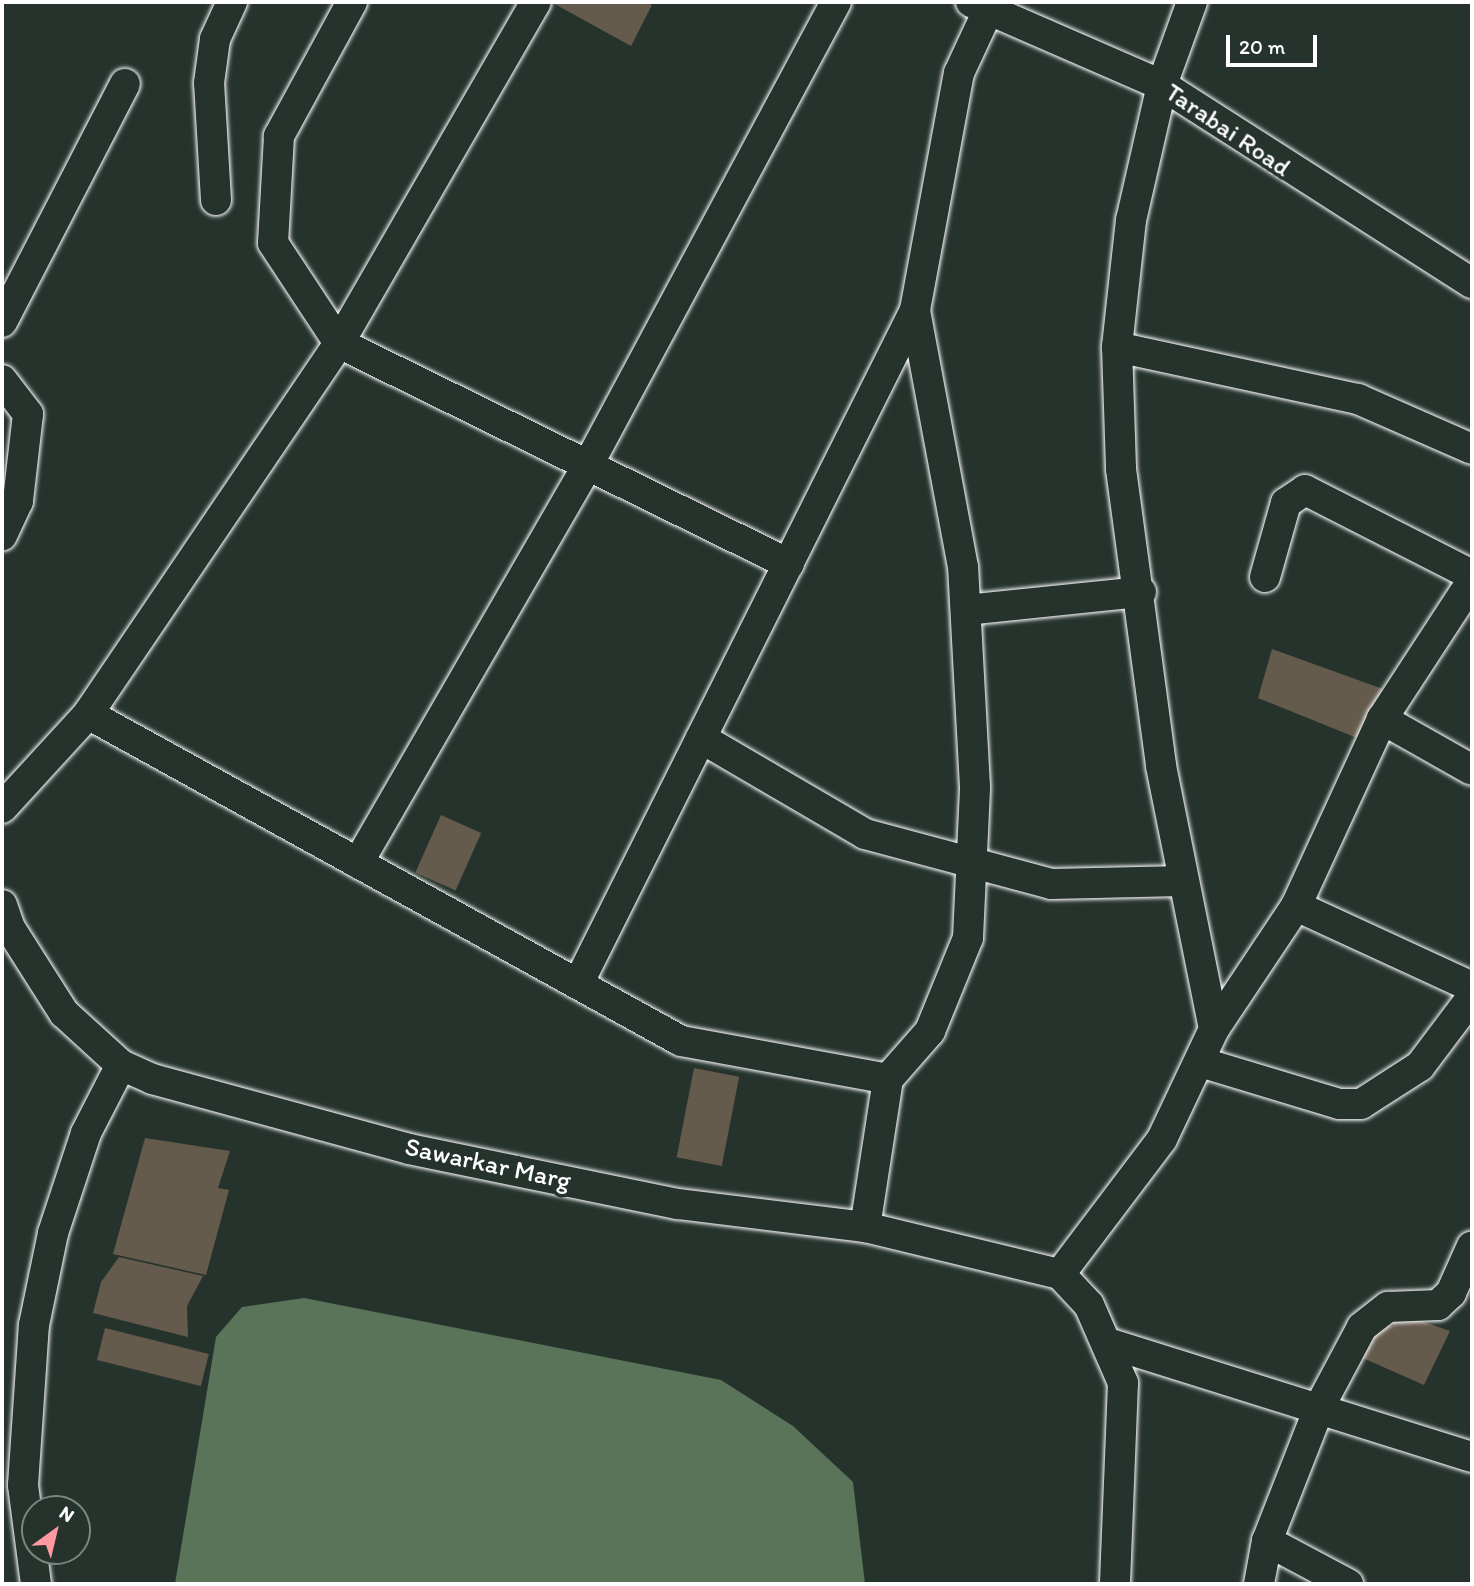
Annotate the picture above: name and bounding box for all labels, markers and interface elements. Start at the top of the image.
scale bar [1229,21,1320,65]
text: 20 m [1239,34,1285,59]
street label: Tarabai Road [1160,77,1296,183]
street label: Sawarkar Marg [402,1131,574,1197]
north arrow [21,1495,91,1565]
text: N [55,1501,79,1527]

